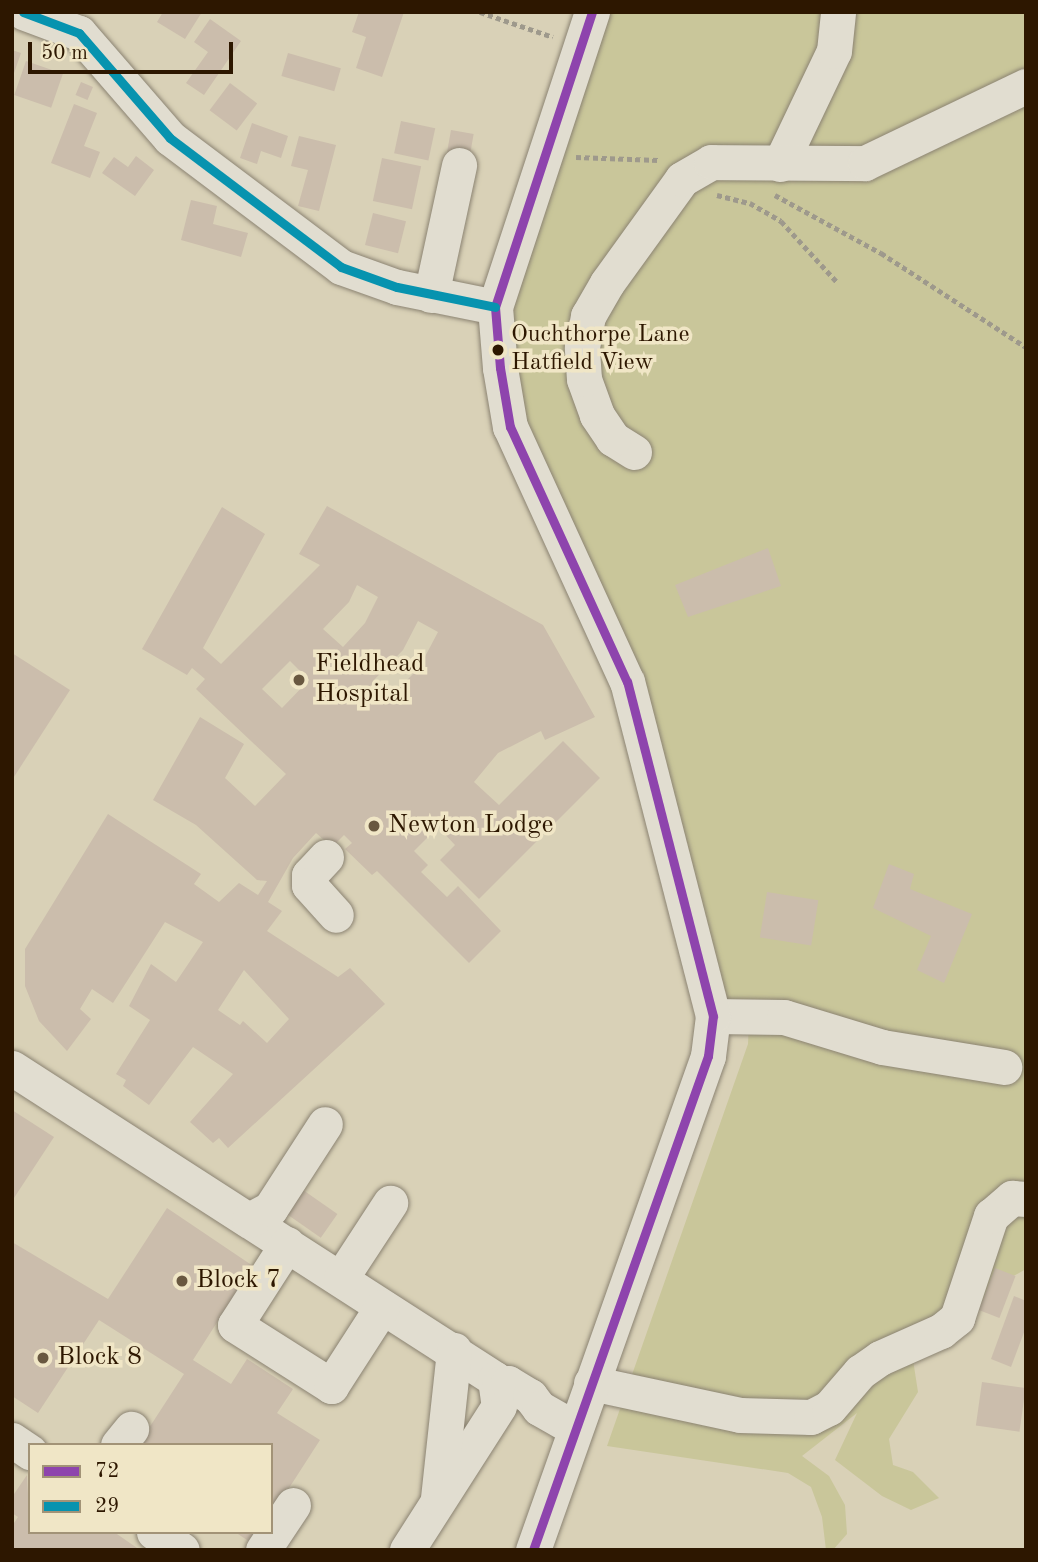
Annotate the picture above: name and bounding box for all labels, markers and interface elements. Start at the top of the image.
scale bar [32,28,236,72]
text: 50 m [41,43,88,64]
place label: Ouchthorpe Lane Hatfield View [511,322,689,378]
marker: Ouchthorpe Lane Hatfield View [491,343,505,357]
place label: Fieldhead Hospital [315,649,425,710]
marker: Fieldhead Hospital [289,670,309,690]
place label: Newton Lodge [388,810,553,842]
marker: Newton Lodge [366,818,382,834]
place label: Block 7 [196,1265,281,1297]
marker: Block 7 [174,1273,190,1289]
place label: Block 8 [57,1342,142,1374]
marker: Block 8 [35,1350,51,1366]
legend [28,1443,273,1534]
text: 72 [95,1461,119,1482]
text: 29 [95,1496,119,1517]

